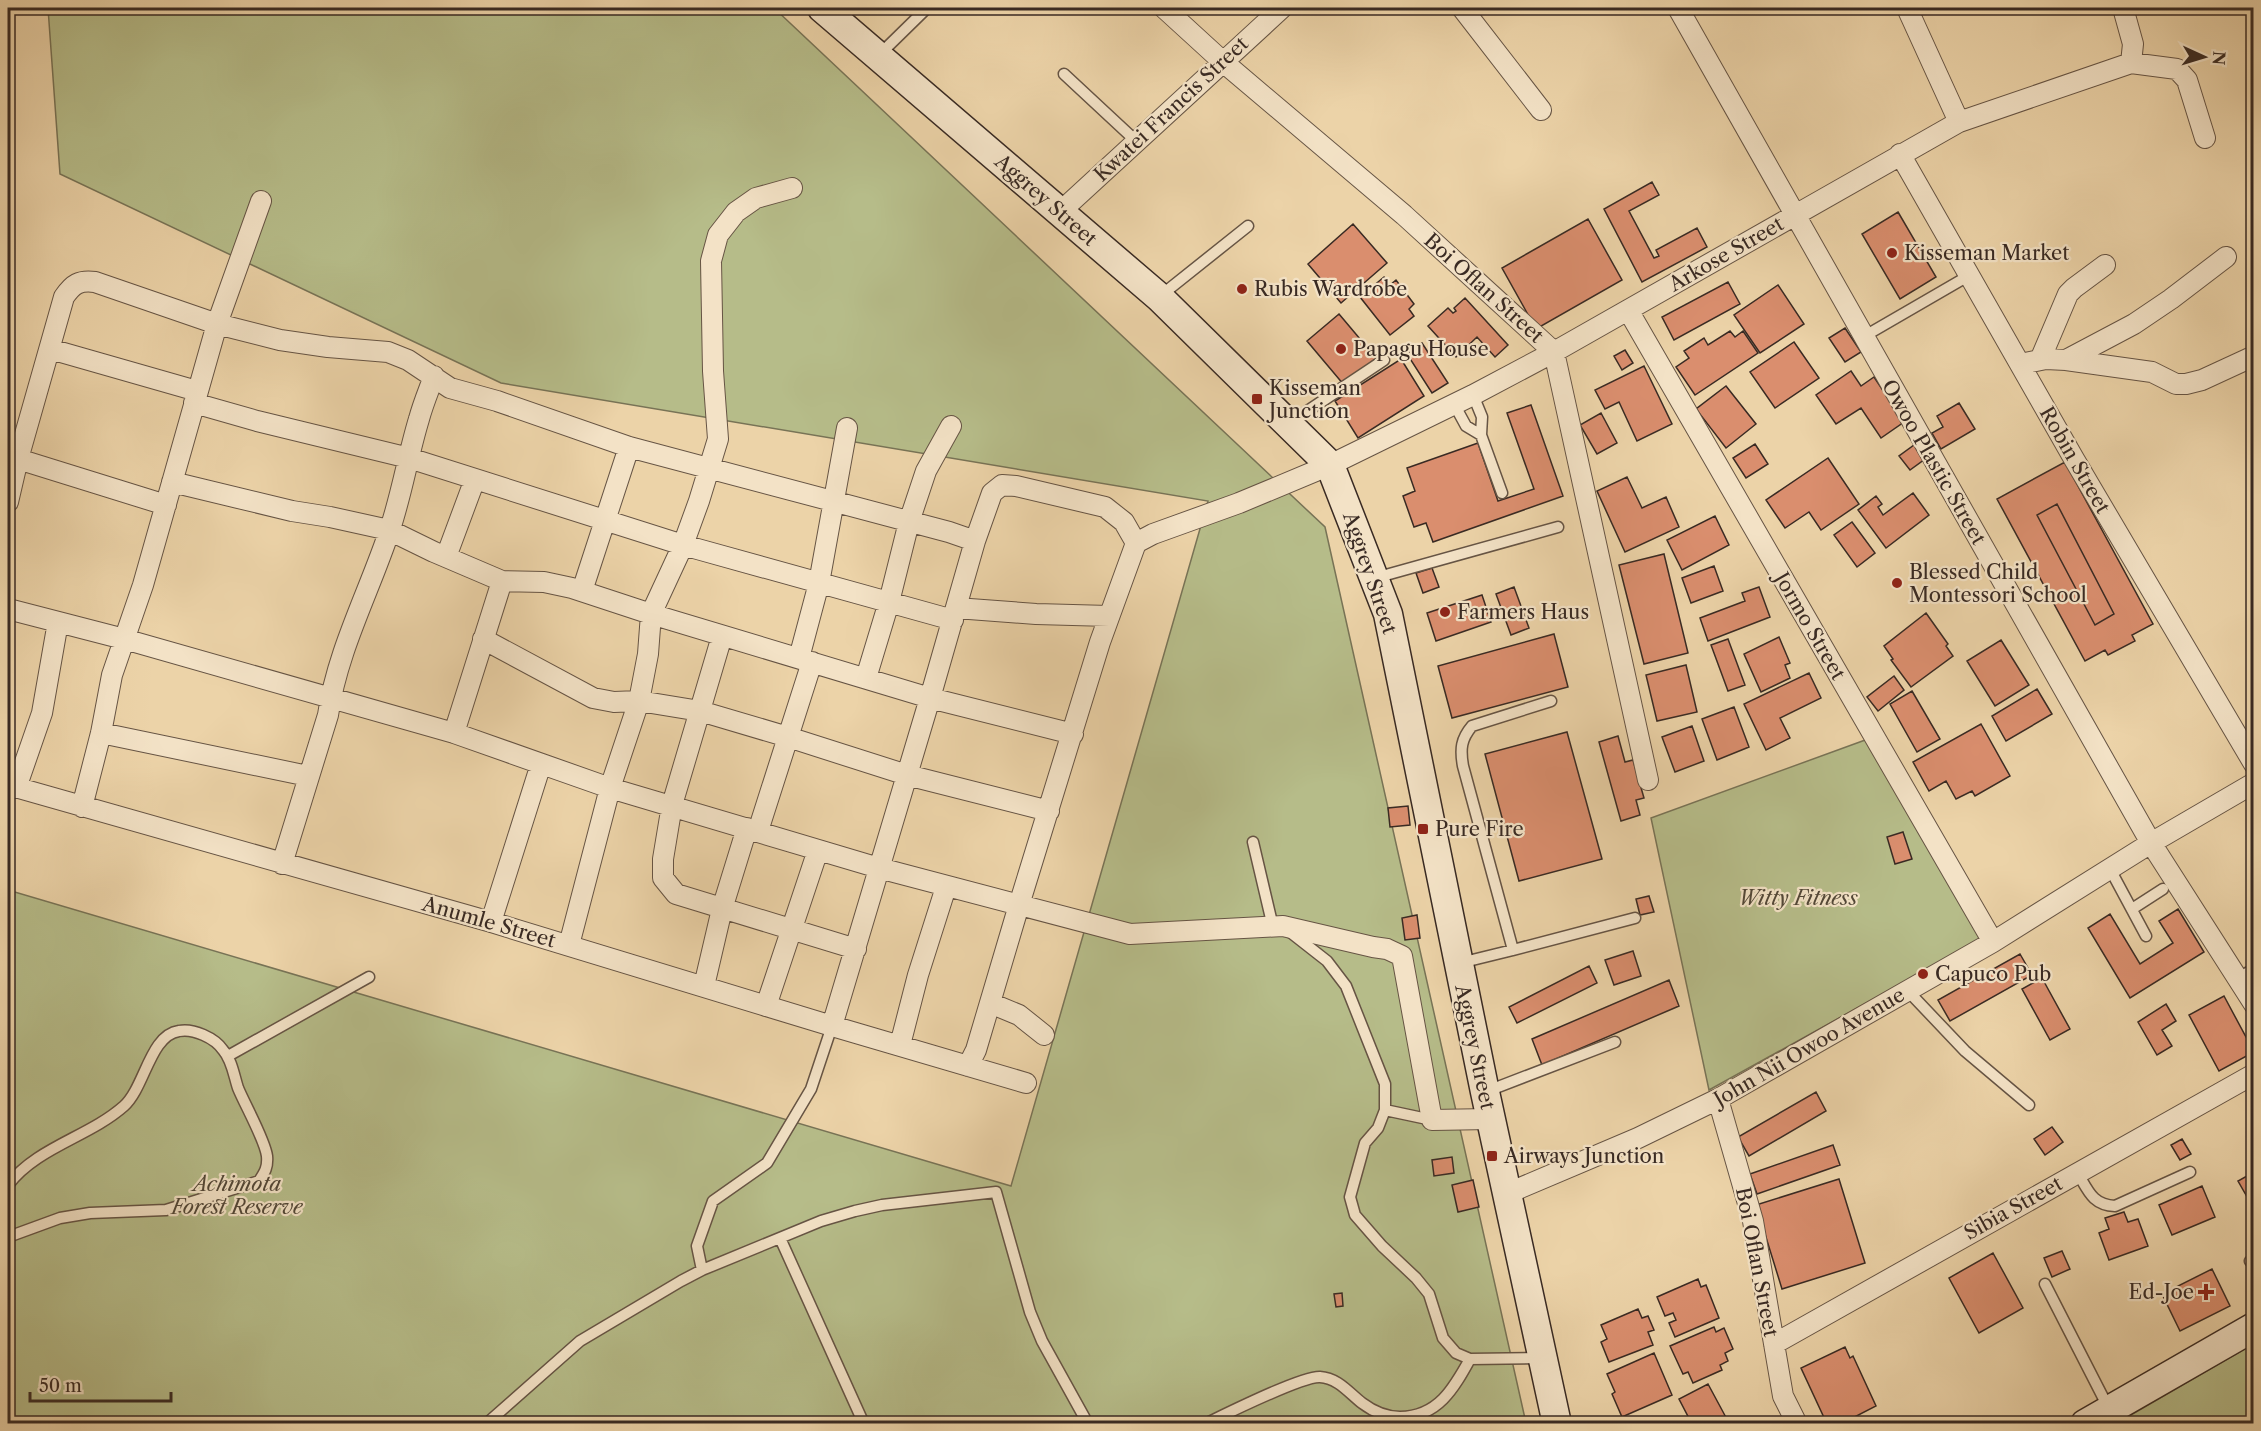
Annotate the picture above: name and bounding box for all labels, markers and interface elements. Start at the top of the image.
north arrow [2174,27,2234,87]
street label: Kwatei Francis Street [1089,31,1253,187]
text: N [2208,50,2229,66]
street label: Aggrey Street [989,149,1102,251]
street label: Arkose Street [1664,212,1788,297]
street label: Boi Oflan Street [1420,228,1548,348]
place label: Kisseman Market [1904,241,2069,265]
marker: Kisseman Market [1885,246,1899,260]
place label: Rubis Wardrobe [1254,277,1407,301]
marker: Rubis Wardrobe [1235,282,1249,296]
place label: Papagu House [1353,337,1489,361]
marker: Papagu House [1334,342,1348,356]
street label: Owoo Plastic Street [1877,375,1991,549]
place label: Kisseman Junction [1266,376,1361,423]
marker: Kisseman Junction [1250,392,1264,406]
street label: Robin Street [2035,402,2115,518]
street label: Aggrey Street [1338,508,1402,637]
place label: Blessed Child Montessori School [1909,560,2087,607]
street label: Jormo Street [1768,565,1850,684]
marker: Blessed Child Montessori School [1890,576,1904,590]
place label: Farmers Haus [1457,600,1589,624]
marker: Farmers Haus [1438,605,1452,619]
place label: Pure Fire [1435,817,1524,841]
marker: Pure Fire [1416,822,1430,836]
park label: Witty Fitness [1738,886,1858,910]
street label: Anumle Street [419,891,558,952]
place label: Capuco Pub [1935,962,2051,986]
marker: Capuco Pub [1916,967,1930,981]
street label: Aggrey Street [1450,981,1500,1112]
street label: John Nii Owoo Avenue [1707,983,1909,1113]
place label: Airways Junction [1503,1144,1665,1168]
marker: Airways Junction [1485,1149,1499,1163]
street label: Sibia Street [1960,1171,2066,1245]
park label: Achimota Forest Reserve [169,1172,304,1219]
street label: Boi Oflan Street [1731,1185,1783,1339]
place label: Ed-Joe [2129,1280,2194,1304]
marker: Ed-Joe [2199,1285,2213,1299]
scale bar [30,1365,171,1403]
text: 50 m [39,1375,82,1397]

